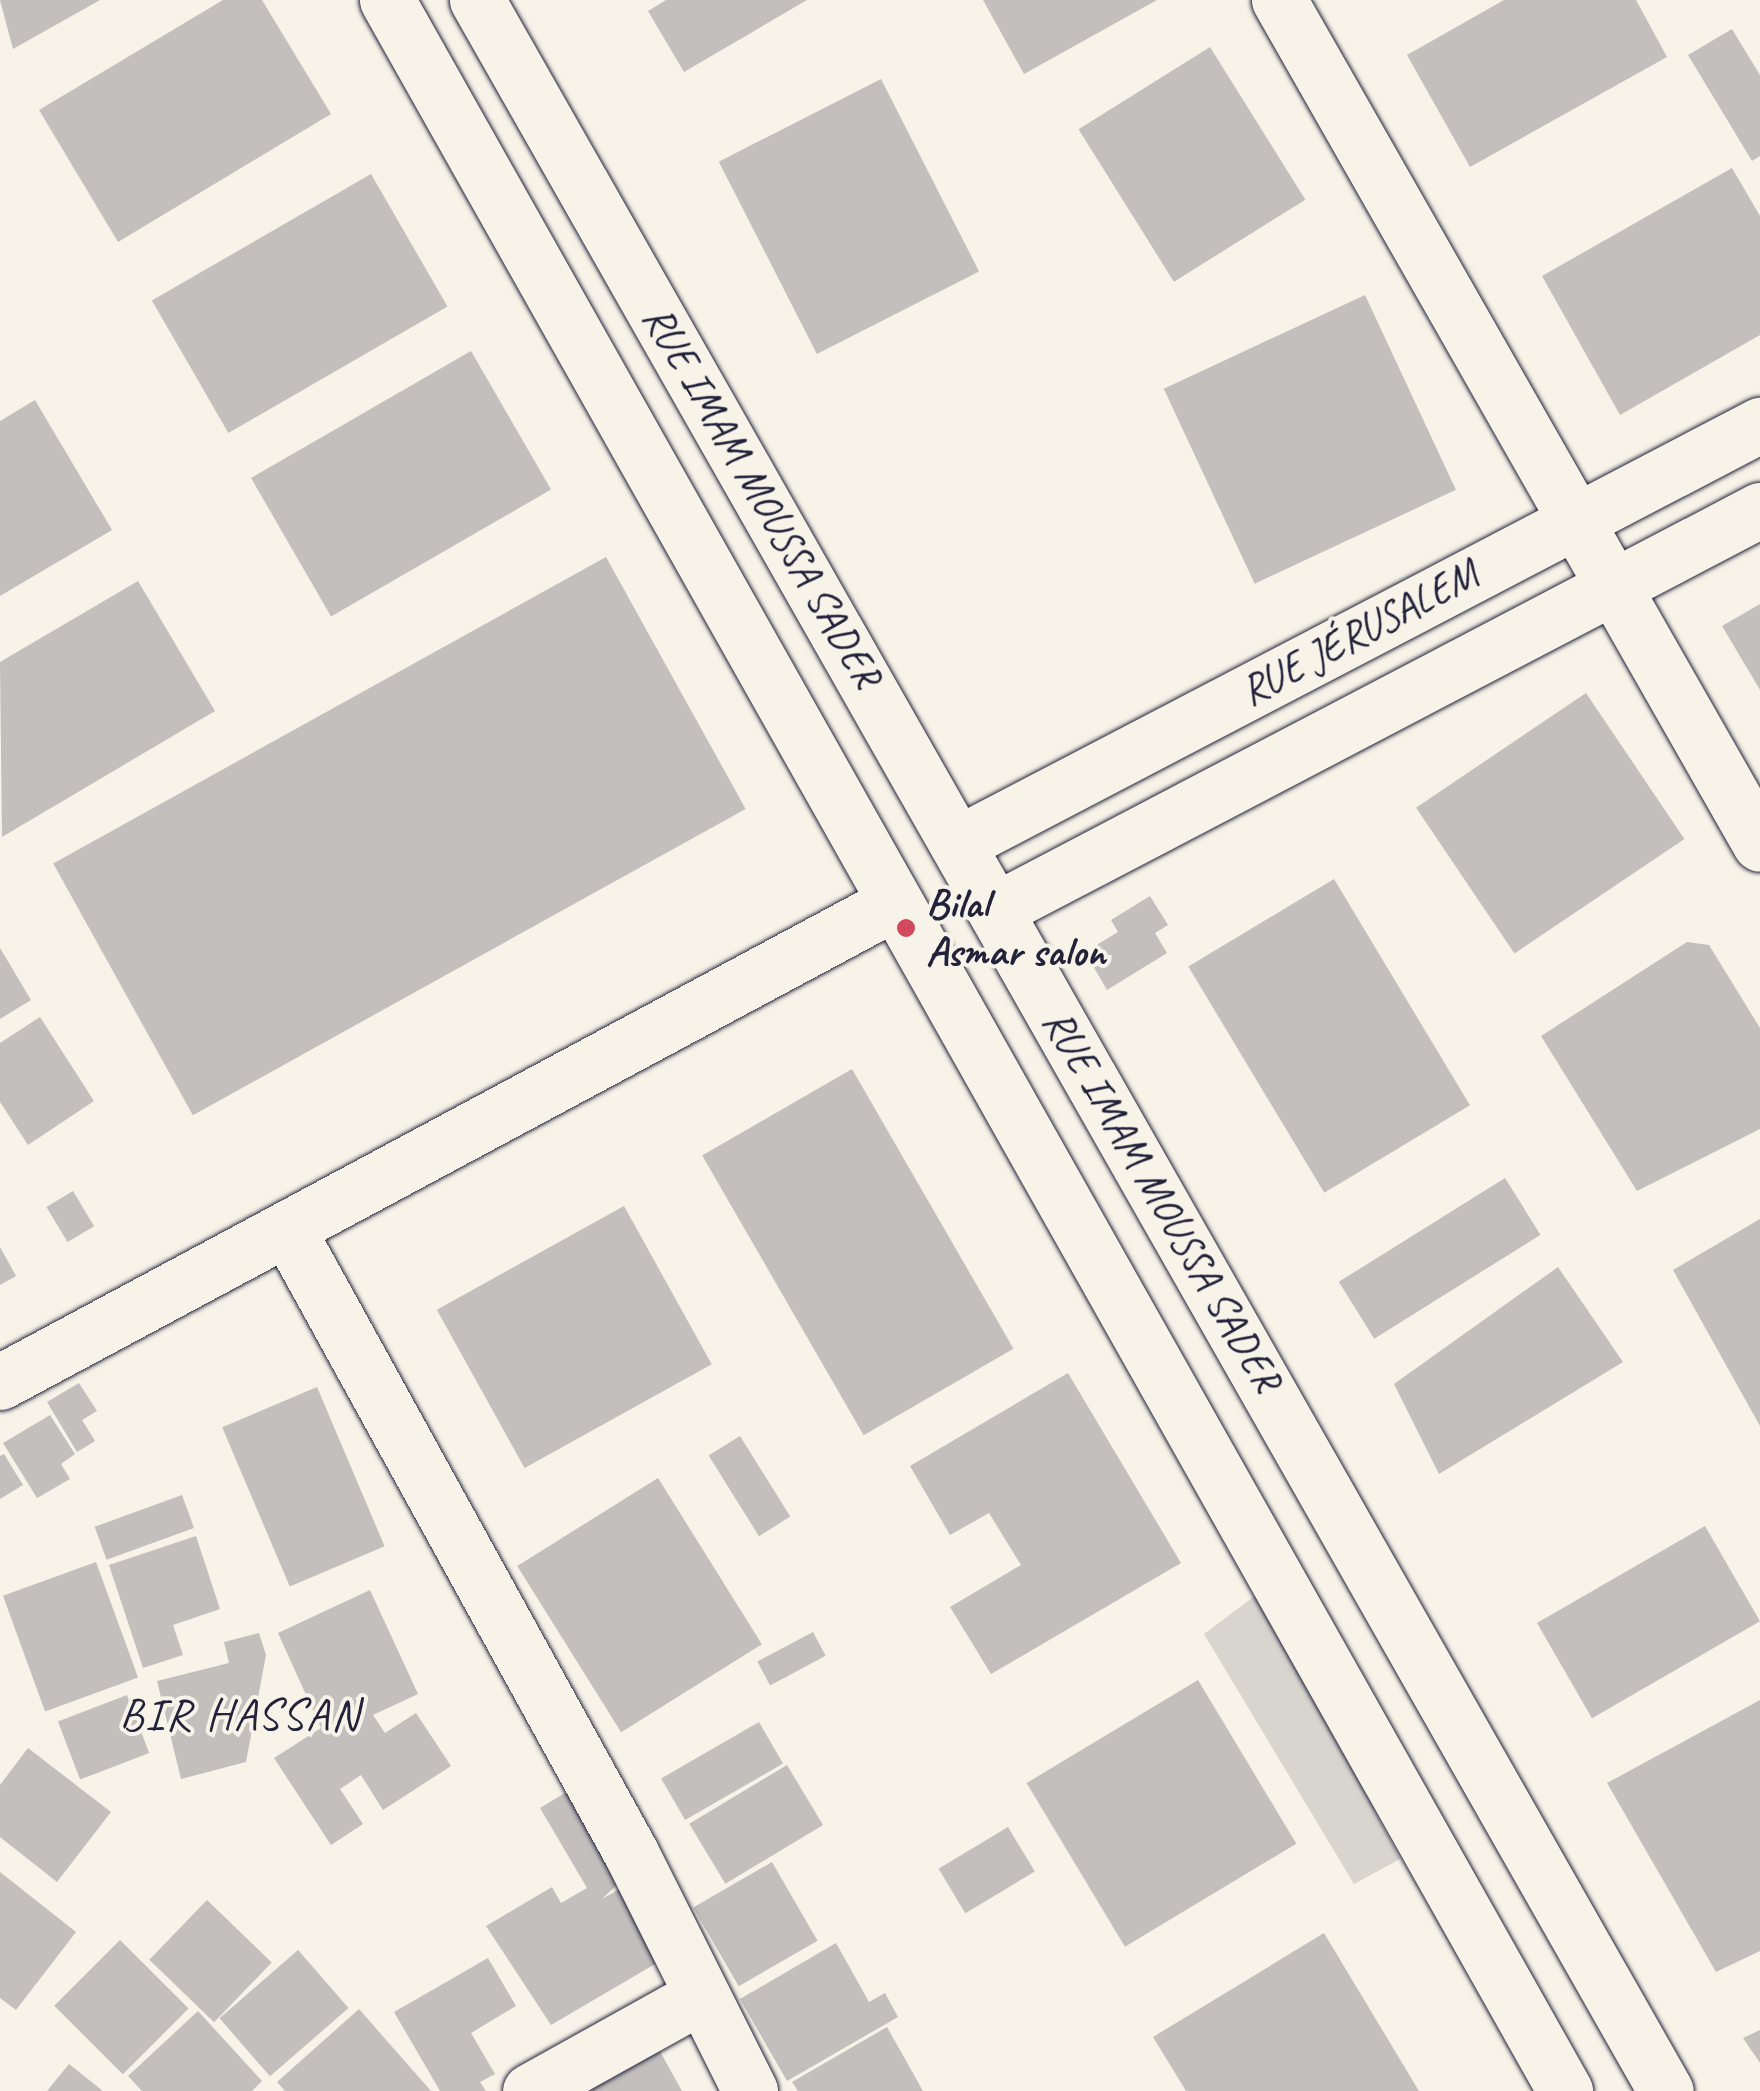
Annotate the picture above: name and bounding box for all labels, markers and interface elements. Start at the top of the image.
street label: RUE IMAM MOUSSA SADER [632,297,892,697]
street label: RUE JÉRUSALEM [1232,549,1486,717]
place label: Bilal Asmar salon [926,879,1107,978]
marker: Bilal Asmar salon [895,917,917,939]
street label: RUE IMAM MOUSSA SADER [1032,1001,1292,1401]
district label: BIR HASSAN [122,1688,358,1742]

